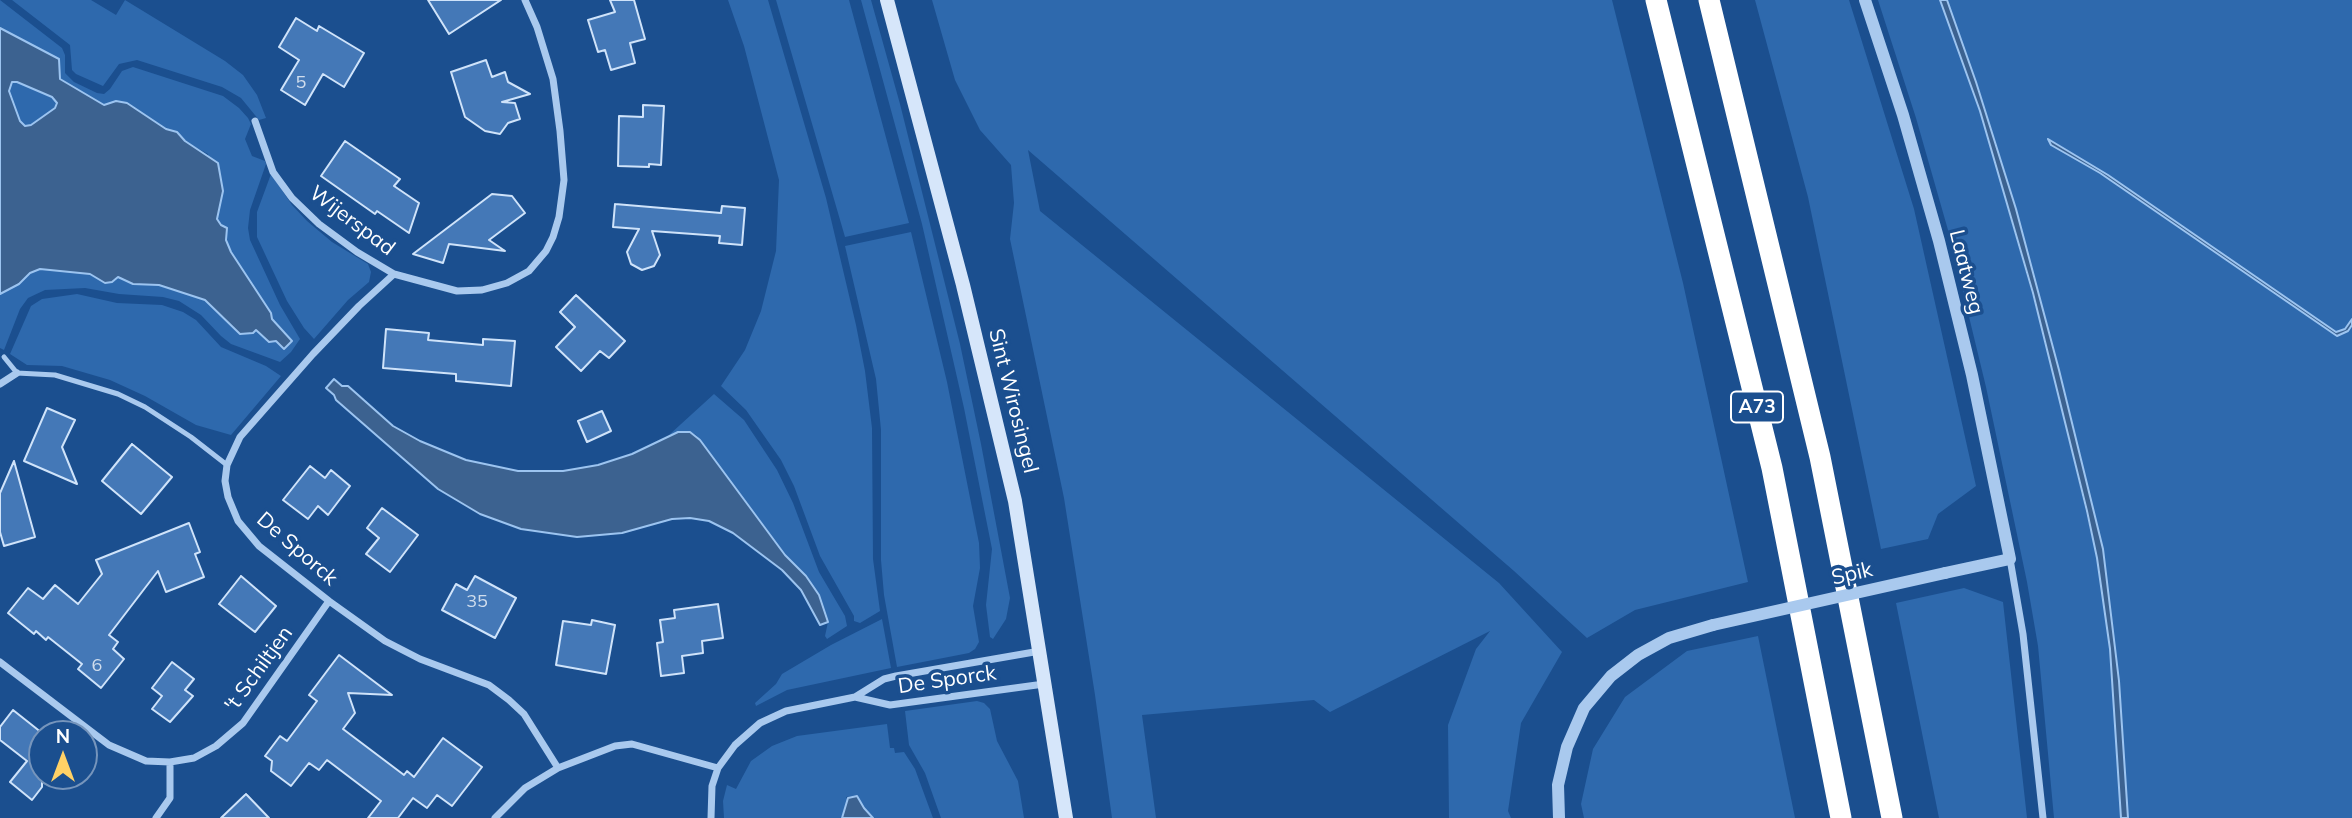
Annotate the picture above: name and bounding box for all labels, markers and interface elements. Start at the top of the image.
house number: 5 [296,72,306,94]
street label: Wijerspad [304,181,400,261]
street label: Laatweg [1943,227,1989,317]
street label: Sint Wirosingel [983,326,1043,476]
road number: A73 [1731,392,1783,422]
street label: De Sporck [251,507,343,591]
street label: Spik [1829,557,1875,591]
house number: 35 [466,591,488,613]
street label: 't Schiltjen [220,621,298,717]
house number: 6 [92,655,102,677]
street label: De Sporck [896,661,998,699]
north arrow [28,720,98,790]
text: N [56,724,70,748]

